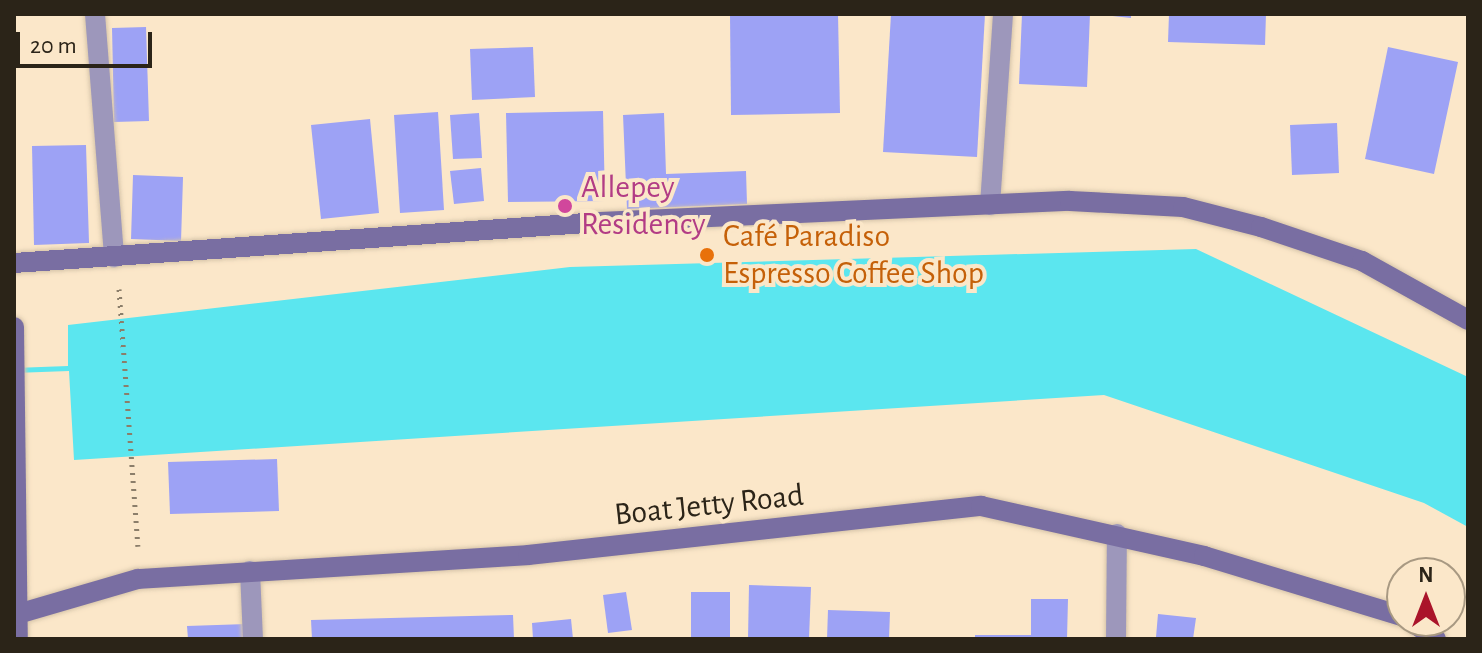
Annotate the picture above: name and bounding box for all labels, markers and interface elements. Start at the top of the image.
scale bar [20,16,156,66]
text: 20 m [30,34,77,58]
place label: Allepey Residency [581,169,706,244]
marker: Allepey Residency [556,197,574,215]
place label: Café Paradiso Espresso Coffee Shop [723,218,984,293]
marker: Café Paradiso Espresso Coffee Shop [698,246,716,264]
street label: Boat Jetty Road [613,476,805,534]
north arrow [1386,557,1466,637]
text: N [1418,564,1434,586]

